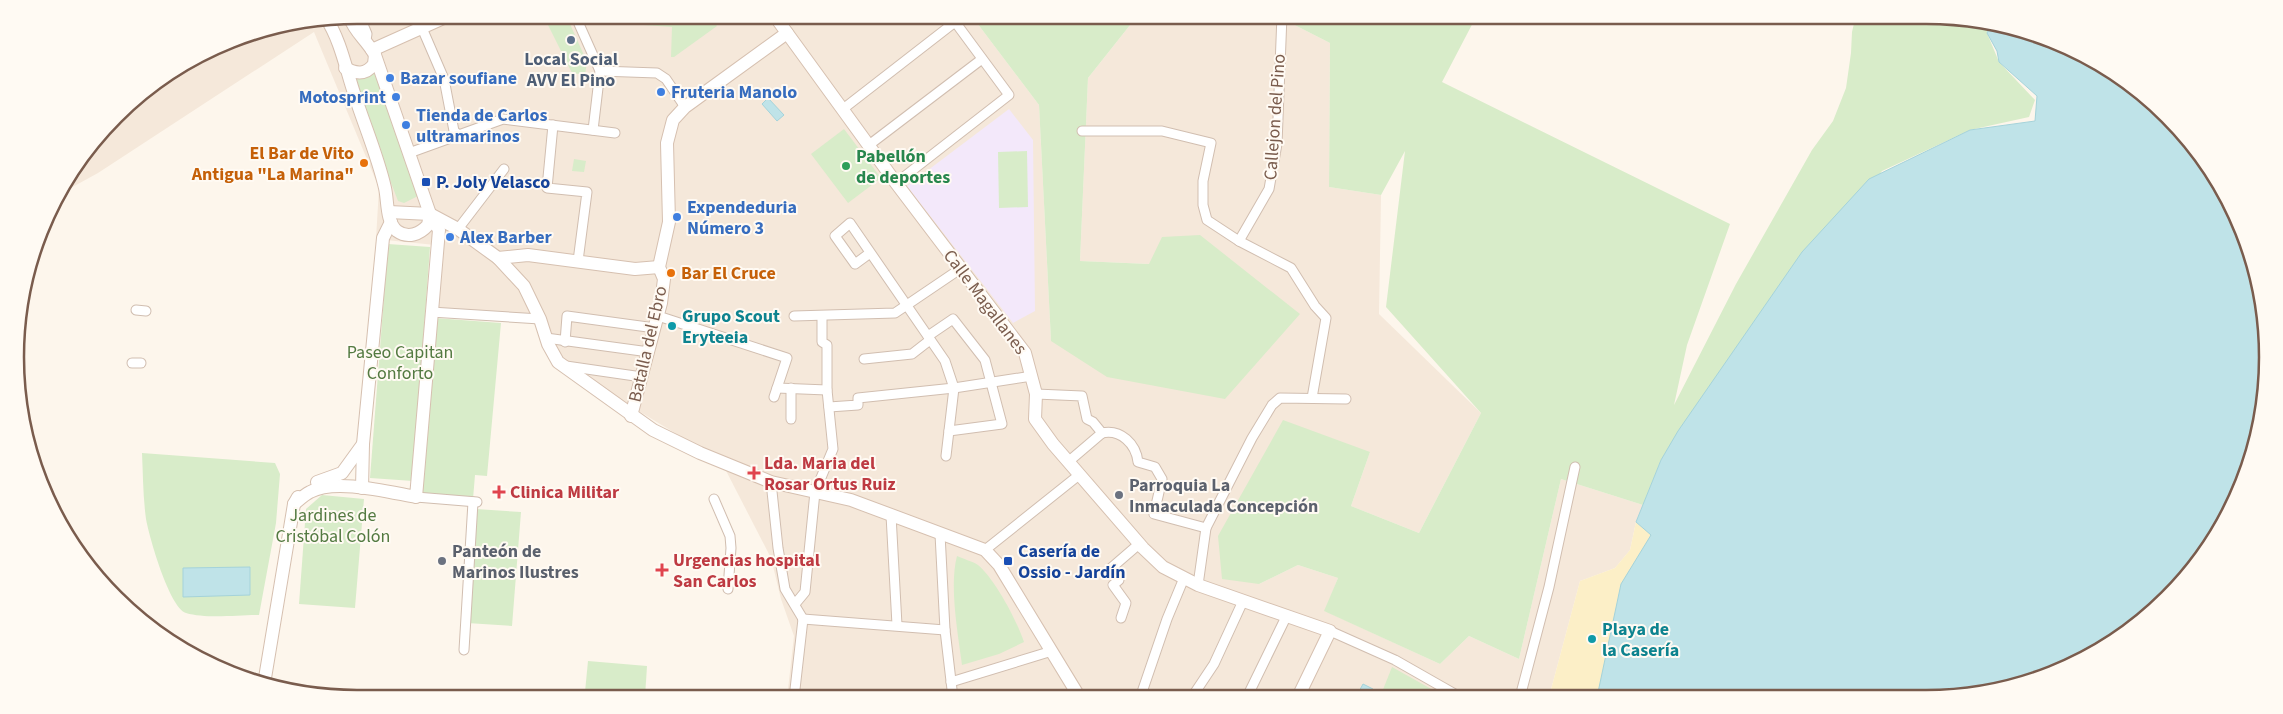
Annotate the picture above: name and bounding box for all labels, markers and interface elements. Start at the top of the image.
marker: Local Social AVV El Pino [565,34,577,46]
place label: Local Social AVV El Pino [524,47,618,93]
street label: Callejon del Pino [1258,53,1292,181]
place label: Bazar soufiane [400,66,517,91]
marker: Bazar soufiane [384,72,396,84]
place label: Fruteria Manolo [671,80,797,105]
place label: Motosprint [299,85,386,110]
marker: Fruteria Manolo [655,86,667,98]
marker: Motosprint [390,91,402,103]
place label: Tienda de Carlos ultramarinos [416,103,547,149]
marker: Tienda de Carlos ultramarinos [400,119,412,131]
place label: El Bar de Vito Antigua "La Marina" [191,141,354,187]
place label: Pabellón de deportes [856,144,950,190]
marker: El Bar de Vito Antigua "La Marina" [358,157,370,169]
marker: Pabellón de deportes [840,160,852,172]
place label: P. Joly Velasco [436,170,550,195]
marker: P. Joly Velasco [420,176,432,188]
place label: Expendeduria Número 3 [687,195,797,241]
marker: Expendeduria Número 3 [671,211,683,223]
place label: Alex Barber [459,225,553,250]
marker: Alex Barber [444,231,456,243]
street label: Calle Magallanes [937,244,1033,360]
place label: Bar El Cruce [681,261,776,286]
marker: Bar El Cruce [665,267,677,279]
street label: Batalla del Ebro [623,284,673,404]
place label: Grupo Scout Eryteeia [682,304,780,350]
marker: Grupo Scout Eryteeia [666,320,678,332]
park label: Paseo Capitan Conforto [347,340,453,386]
place label: Lda. Maria del Rosar Ortus Ruiz [764,451,896,497]
marker: Lda. Maria del Rosar Ortus Ruiz [748,467,760,479]
place label: Parroquia La Inmaculada Concepción [1129,473,1318,519]
place label: Clinica Militar [510,480,620,505]
marker: Clinica Militar [492,485,506,499]
marker: Parroquia La Inmaculada Concepción [1113,489,1125,501]
park label: Jardines de Cristóbal Colón [276,503,390,549]
place label: Panteón de Marinos Ilustres [452,539,579,585]
place label: Casería de Ossio - Jardín [1018,539,1126,585]
place label: Urgencias hospital San Carlos [673,548,820,594]
marker: Panteón de Marinos Ilustres [436,555,448,567]
marker: Casería de Ossio - Jardín [1002,555,1014,567]
marker: Urgencias hospital San Carlos [655,563,669,577]
place label: Playa de la Casería [1602,617,1679,663]
marker: Playa de la Casería [1586,633,1598,645]

